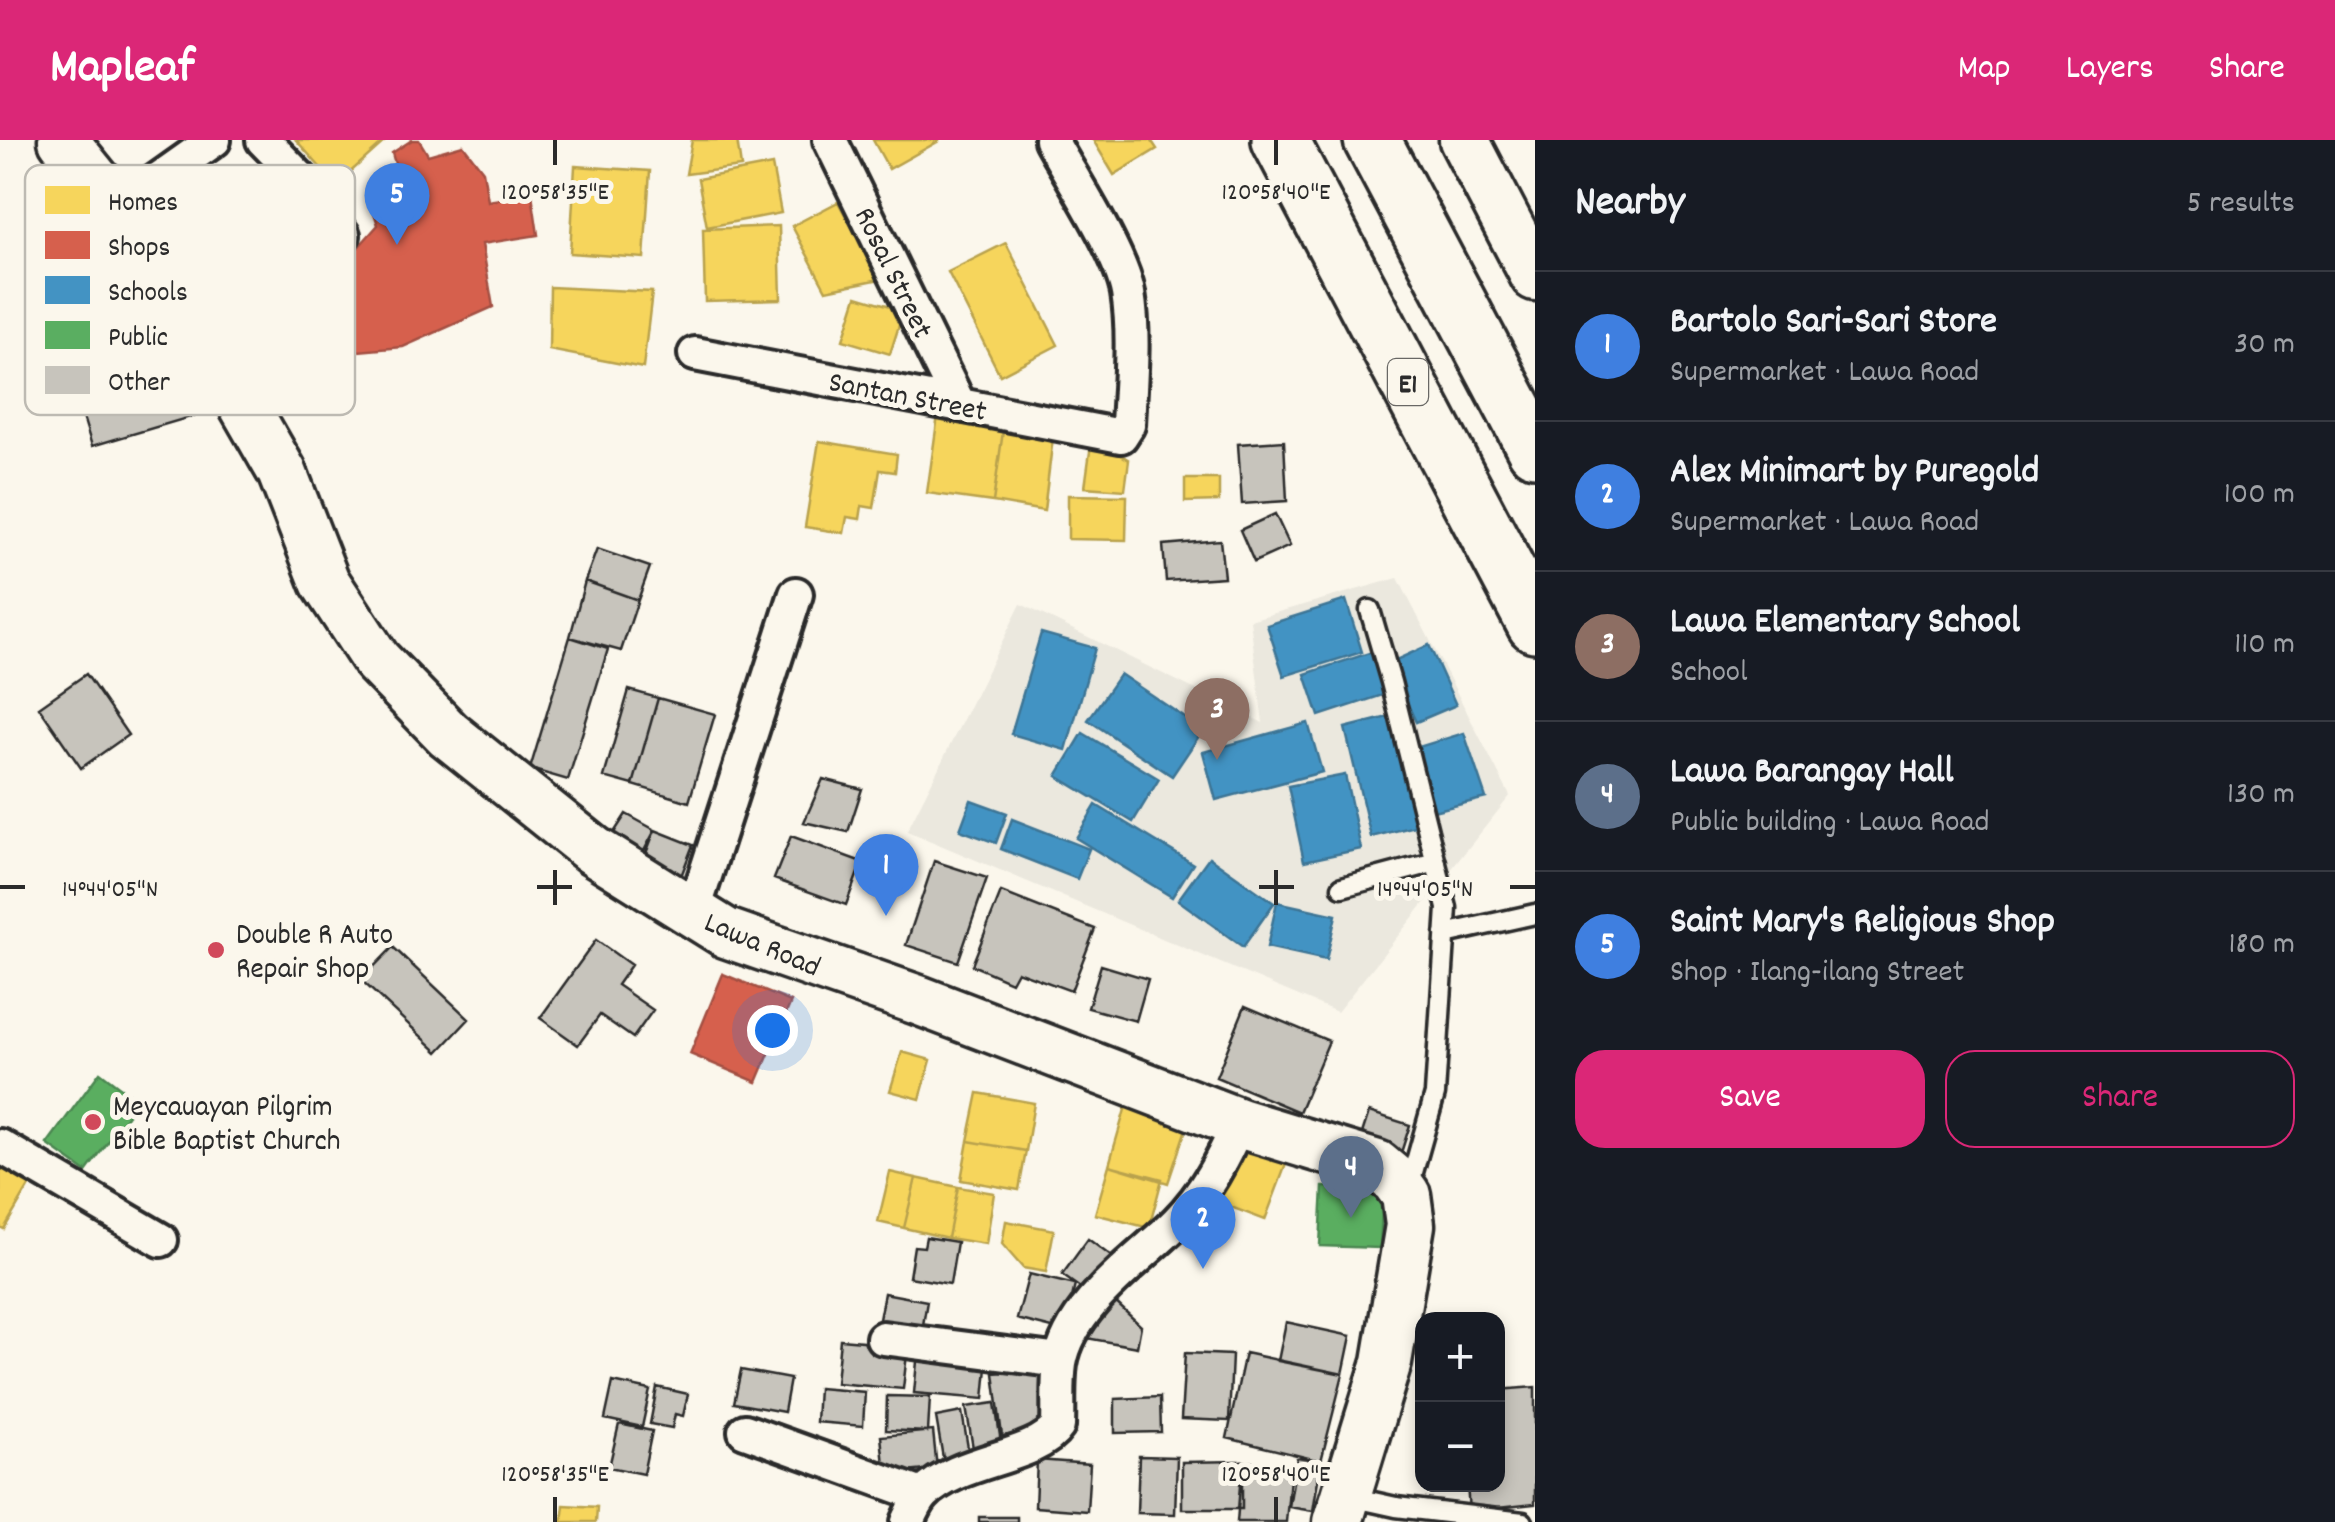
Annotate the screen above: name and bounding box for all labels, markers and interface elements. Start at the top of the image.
text: Mapleaf [50,36,195,105]
text: Map [1958,45,2011,95]
text: Layers [2066,45,2154,95]
text: Share [2209,45,2285,95]
pin: 5 [364,162,430,245]
legend [25,165,355,415]
text: Nearby [1575,175,1685,235]
text: 120°58'35"E [501,176,609,212]
text: 120°58'40"E [1222,176,1331,212]
text: 5 results [2187,182,2295,228]
text: Homes [108,185,178,225]
street label: Rosal Street [841,201,941,347]
text: Shops [108,230,170,270]
text: Schools [108,275,188,315]
text: Bartolo Sari-Sari Store [1670,296,1997,351]
text: Public [108,320,168,360]
text: 1 [1604,323,1611,369]
text: 30 m [2234,323,2295,369]
text: Supermarket · Lawa Road [1670,351,1979,397]
road number: E1 [1388,359,1428,405]
street label: Santan Street [825,363,990,436]
text: Other [108,365,171,405]
text: Alex Minimart by Puregold [1670,446,2039,501]
text: 2 [1601,473,1614,519]
text: 100 m [2224,473,2295,519]
text: Supermarket · Lawa Road [1670,501,1979,547]
text: Lawa Elementary School [1670,596,2020,651]
text: 3 [1600,623,1615,669]
text: 110 m [2234,623,2295,669]
text: School [1670,651,1748,697]
pin: 3 [1184,678,1250,760]
text: Lawa Barangay Hall [1670,746,1954,801]
text: 4 [1601,773,1614,819]
text: 130 m [2227,773,2295,819]
text: Public building · Lawa Road [1670,801,1990,847]
pin: 1 [854,834,918,916]
text: 14°44'05"N [62,873,158,909]
text: 14°44'05"N [1377,873,1473,909]
text: Saint Mary's Religious Shop [1670,896,2055,951]
street label: Lawa Road [696,903,826,991]
place label: Double R Auto Repair Shop [236,916,393,993]
text: 5 [1600,923,1615,969]
text: 180 m [2228,923,2295,969]
marker: Double R Auto Repair Shop [205,939,227,961]
text: Shop · Ilang-ilang Street [1670,951,1964,997]
your location [747,1005,798,1056]
button: Save [1575,1050,1925,1148]
button: Share [1945,1050,2295,1148]
place label: Meycauayan Pilgrim Bible Baptist Church [113,1088,341,1165]
marker: Meycauayan Pilgrim Bible Baptist Church [82,1111,104,1133]
pin: 4 [1318,1136,1384,1218]
pin: 2 [1170,1186,1236,1269]
map controls [1415,1312,1505,1492]
button: + [1415,1312,1505,1402]
button: − [1415,1402,1505,1492]
text: 120°58'35"E [501,1458,609,1494]
text: 120°58'40"E [1222,1458,1331,1494]

